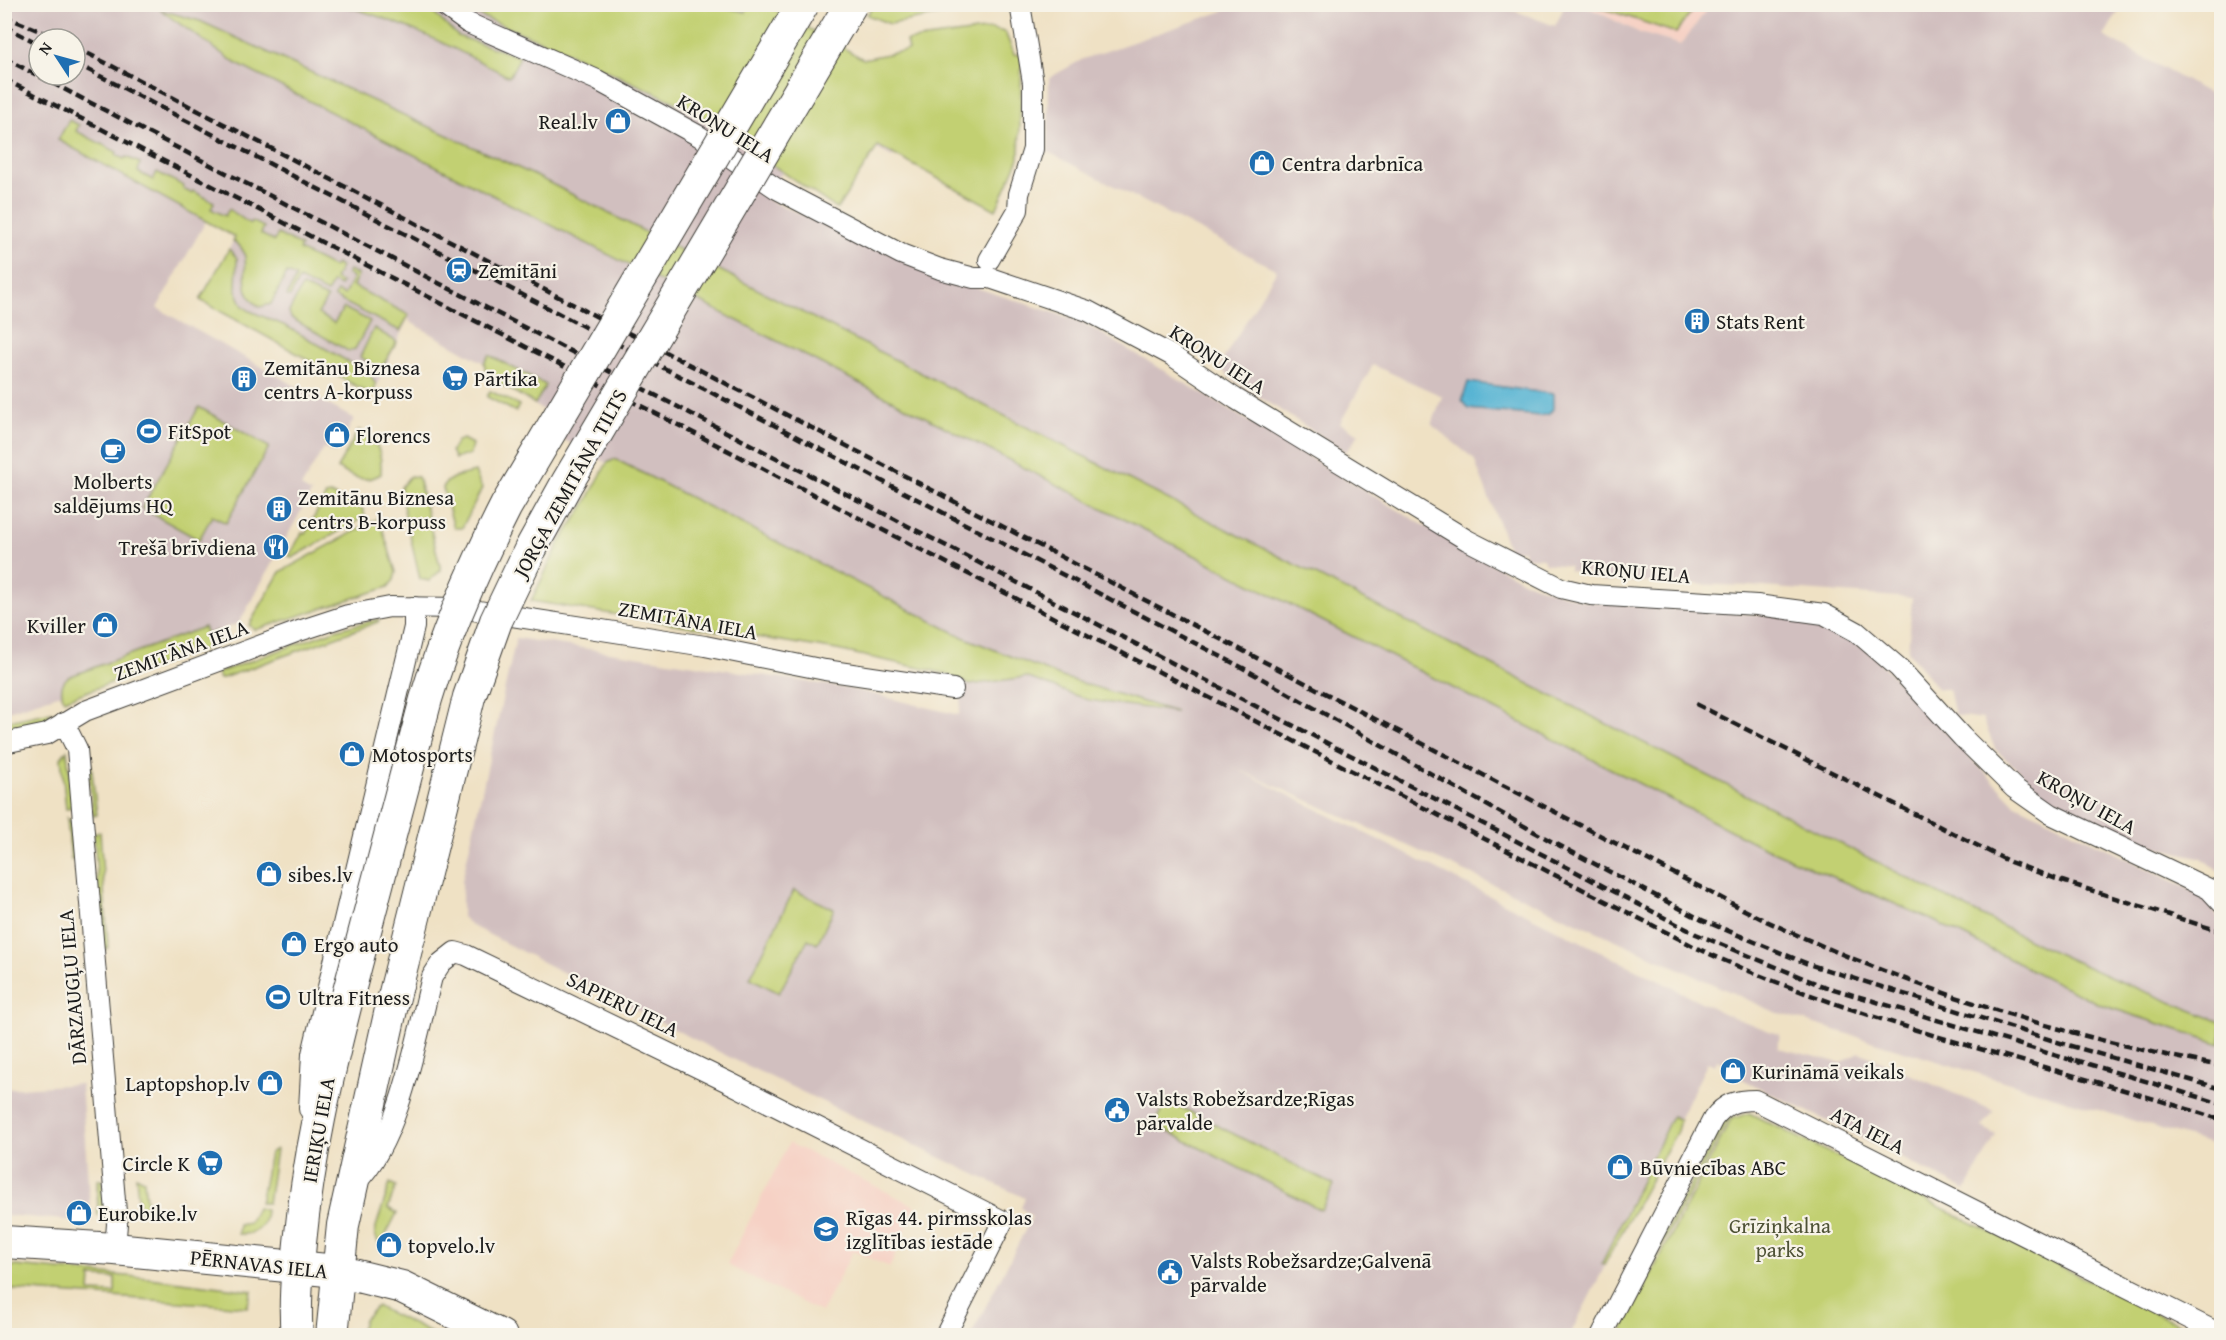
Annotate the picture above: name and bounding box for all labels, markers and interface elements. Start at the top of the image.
north arrow [27,27,87,87]
text: N [32,37,58,60]
street label: KROŅU IELA [671,86,781,170]
place label: Real.lv [539,106,599,137]
shop icon: Real.lv [603,106,633,136]
shop icon: Centra darbnīca [1247,148,1277,178]
place label: Centra darbnīca [1282,148,1423,179]
station icon: Zemitāni [444,255,474,285]
place label: Zemitāni [478,255,557,286]
building icon: Stats Rent [1682,306,1712,336]
place label: Stats Rent [1716,306,1806,337]
street label: KROŅU IELA [1164,316,1273,402]
place label: Zemitānu Biznesa centrs A-korpuss [264,352,420,407]
supermarket icon: Pārtika [440,363,470,393]
place label: Pārtika [474,363,538,394]
building icon: Zemitānu Biznesa centrs A-korpuss [229,364,259,394]
street label: JORĢA ZEMITĀNA TILTS [504,383,635,586]
sports icon: FitSpot [134,416,164,446]
place label: FitSpot [168,416,232,447]
shop icon: Florencs [322,420,352,450]
place label: Florencs [356,420,430,451]
cafe icon: Molberts saldējums HQ [98,436,128,466]
place label: Molberts saldējums HQ [53,466,174,521]
place label: Zemitānu Biznesa centrs B-korpuss [298,482,454,537]
building icon: Zemitānu Biznesa centrs B-korpuss [264,494,294,524]
place label: Trešā brīvdiena [119,532,256,563]
restaurant icon: Trešā brīvdiena [261,532,291,562]
street label: KROŅU IELA [1580,551,1692,591]
street label: ZEMITĀNA IELA [616,592,760,648]
place label: Kviller [27,610,86,641]
shop icon: Kviller [90,610,120,640]
street label: ZEMITĀNA IELA [109,611,253,689]
shop icon: Motosports [337,739,367,769]
place label: Motosports [372,739,473,770]
street label: KROŅU IELA [2032,762,2143,842]
shop icon: sibes.lv [254,859,284,889]
place label: sibes.lv [288,859,353,890]
street label: DĀRZAUGĻU IELA [50,908,94,1066]
shop icon: Ergo auto [279,929,309,959]
place label: Ergo auto [314,929,398,960]
street label: SAPIERU IELA [561,963,685,1045]
sports icon: Ultra Fitness [263,982,293,1012]
place label: Ultra Fitness [298,982,410,1013]
shop icon: Kurināmā veikals [1718,1056,1748,1086]
place label: Kurināmā veikals [1752,1056,1904,1087]
place label: Laptopshop.lv [125,1068,251,1099]
shop icon: Laptopshop.lv [255,1068,285,1098]
street label: IERIĶU IELA [293,1075,343,1185]
place label: Valsts Robežsardze;Rīgas pārvalde [1136,1083,1355,1138]
public building icon: Valsts Robežsardze;Rīgas pārvalde [1102,1095,1132,1125]
street label: ATA IELA [1825,1098,1911,1162]
place label: Circle K [123,1148,191,1179]
supermarket icon: Circle K [195,1148,225,1178]
shop icon: Būvniecības ABC [1605,1152,1635,1182]
place label: Būvniecības ABC [1640,1152,1786,1183]
shop icon: Eurobike.lv [64,1198,94,1228]
place label: Eurobike.lv [98,1198,198,1229]
place label: Rīgas 44. pirmsskolas izglītības iestāde [846,1202,1032,1257]
park label: Grīziņkalna parks [1729,1210,1831,1265]
school or university icon: Rīgas 44. pirmsskolas izglītības iestāde [811,1214,841,1244]
shop icon: topvelo.lv [374,1230,404,1260]
place label: topvelo.lv [408,1230,496,1261]
street label: PĒRNAVAS IELA [189,1241,330,1287]
place label: Valsts Robežsardze;Galvenā pārvalde [1190,1245,1432,1300]
public building icon: Valsts Robežsardze;Galvenā pārvalde [1155,1257,1185,1287]

